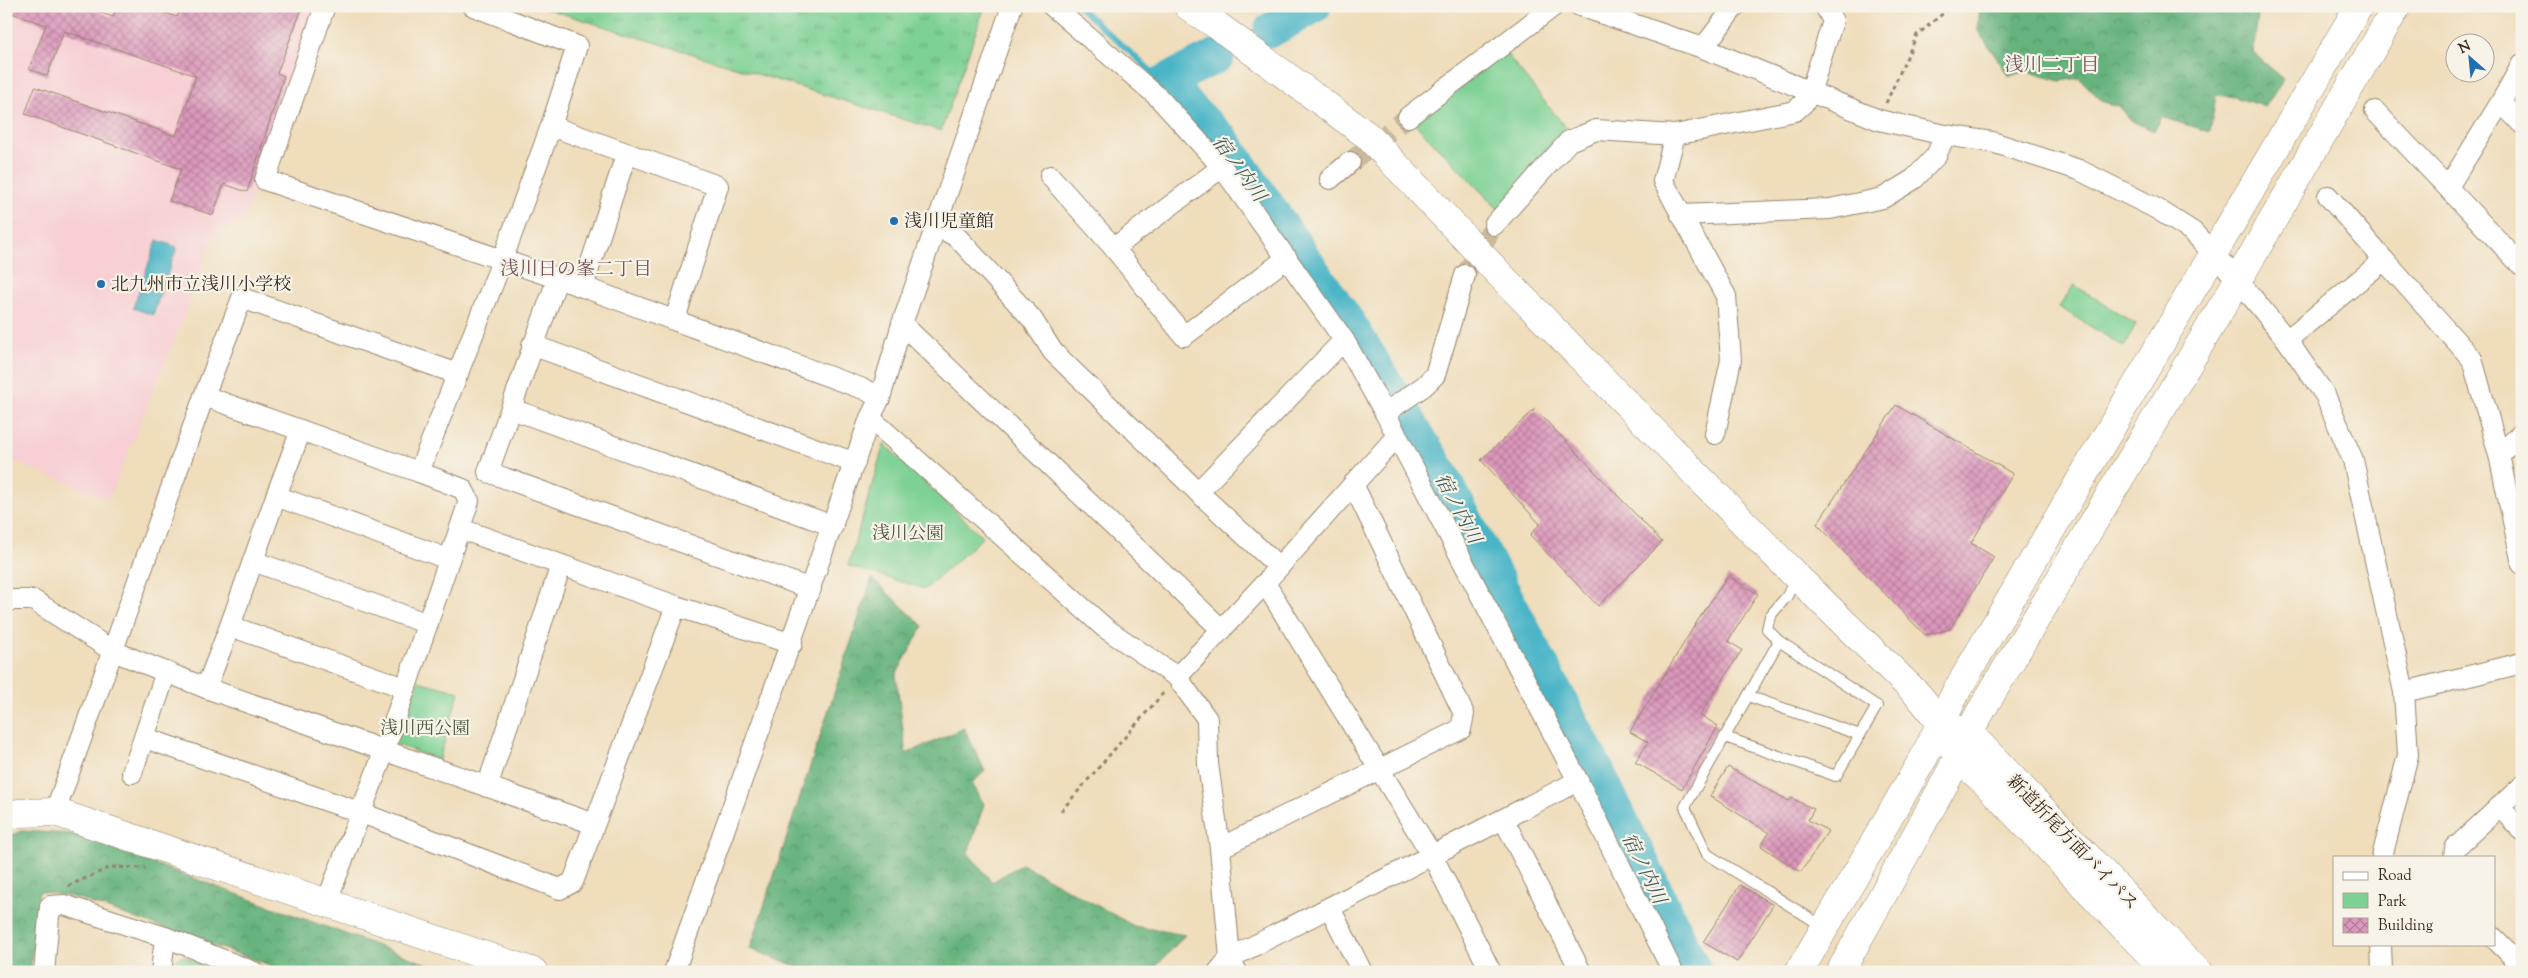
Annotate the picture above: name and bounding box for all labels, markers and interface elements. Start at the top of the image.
north arrow [2446,32,2496,82]
text: N [2455,37,2475,60]
district label: 浅川二丁目 [2004,53,2100,80]
water label: 宿ノ内川 [1205,131,1272,210]
place label: 浅川児童館 [904,210,994,236]
marker: 浅川児童館 [888,215,900,227]
district label: 浅川日の峯二丁目 [500,257,652,284]
place label: 北九州市立浅川小学校 [111,273,291,299]
marker: 北九州市立浅川小学校 [95,278,107,290]
water label: 宿ノ内川 [1427,469,1487,551]
park label: 浅川公園 [872,522,944,548]
park label: 浅川西公園 [380,717,470,743]
street label: 新道折尾方面バイパス [2000,770,2143,917]
water label: 宿ノ内川 [1614,829,1672,911]
legend [2333,856,2496,946]
text: Road [2378,866,2412,887]
text: Park [2378,892,2407,913]
text: Building [2378,916,2433,937]

